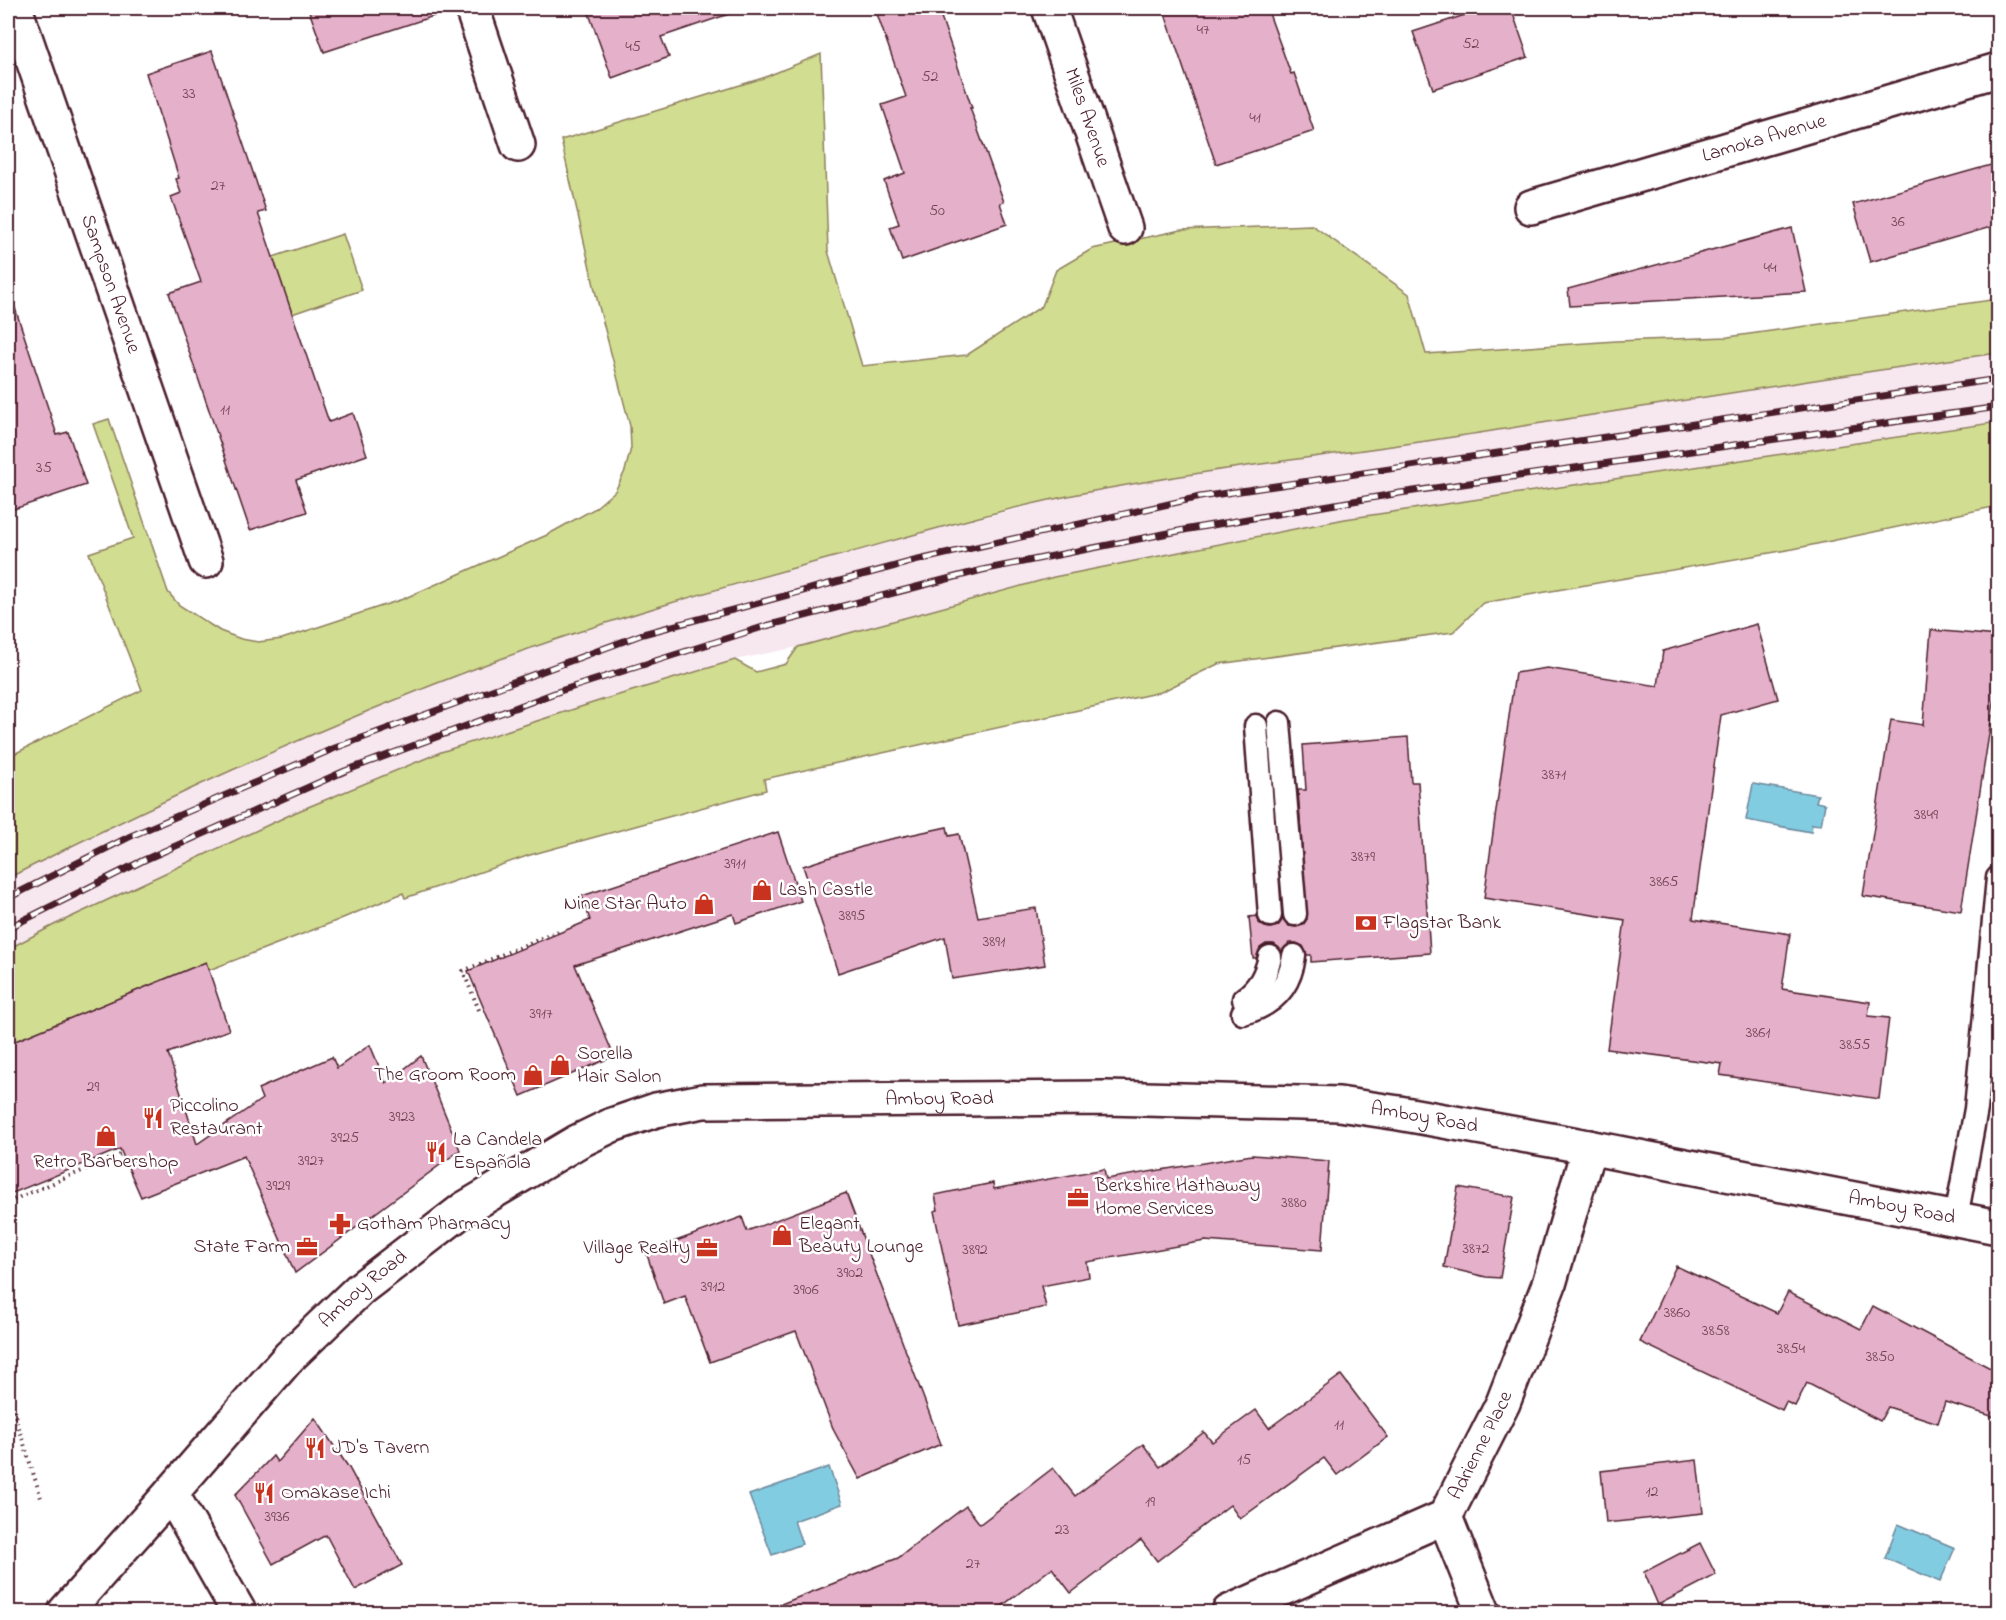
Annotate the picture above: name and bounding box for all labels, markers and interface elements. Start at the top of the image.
house number: 47 [1196,18,1210,42]
house number: 52 [1462,32,1480,56]
house number: 45 [625,35,641,59]
street label: Miles Avenue [1056,64,1117,171]
house number: 52 [921,65,939,89]
house number: 33 [182,82,196,106]
house number: 41 [1249,106,1261,130]
street label: Lamoka Avenue [1699,107,1830,171]
house number: 27 [211,174,226,198]
house number: 50 [929,199,945,223]
house number: 36 [1891,210,1905,234]
street label: Sampson Avenue [73,211,148,357]
house number: 44 [1763,256,1777,280]
house number: 11 [220,398,230,422]
house number: 35 [36,456,52,480]
house number: 3871 [1542,763,1566,787]
house number: 3849 [1914,803,1938,827]
house number: 3879 [1351,845,1375,869]
house number: 3911 [724,852,746,876]
house number: 3865 [1650,870,1678,894]
place label: Lash Castle [779,876,873,905]
shop icon: Lash Castle [750,878,774,902]
place label: Nine Star Auto [564,890,687,919]
shop icon: Nine Star Auto [692,892,716,916]
house number: 3895 [839,904,865,928]
place label: Flagstar Bank [1382,909,1501,939]
bank icon: Flagstar Bank [1354,911,1378,935]
house number: 3891 [983,930,1005,954]
house number: 3917 [529,1002,553,1026]
house number: 3861 [1746,1021,1770,1045]
house number: 3855 [1840,1033,1870,1057]
place label: Sorella Hair Salon [577,1040,662,1092]
shop icon: Sorella Hair Salon [548,1053,572,1077]
place label: The Groom Room [374,1061,516,1090]
shop icon: The Groom Room [521,1063,545,1087]
house number: 29 [87,1075,100,1099]
street label: Amboy Road [885,1084,994,1114]
place label: Piccolino Restaurant [170,1092,263,1144]
street label: Amboy Road [1369,1094,1480,1141]
house number: 3923 [389,1105,415,1129]
restaurant icon: Piccolino Restaurant [141,1106,165,1130]
shop icon: Retro Barbershop [94,1124,118,1148]
house number: 3925 [331,1126,359,1150]
place label: La Candela Española [453,1126,542,1178]
restaurant icon: La Candela Española [424,1140,448,1164]
place label: Retro Barbershop [33,1148,179,1177]
house number: 3927 [298,1149,324,1173]
place label: Berkshire Hathaway Home Services [1094,1172,1260,1224]
house number: 3929 [266,1174,290,1198]
street label: Amboy Road [1846,1184,1958,1233]
office icon: Berkshire Hathaway Home Services [1066,1186,1090,1210]
house number: 3880 [1281,1191,1307,1215]
place label: Gotham Pharmacy [357,1210,511,1239]
place label: Elegant Beauty Lounge [798,1210,923,1263]
pharmacy icon: Gotham Pharmacy [328,1212,352,1236]
shop icon: Elegant Beauty Lounge [770,1223,794,1247]
place label: State Farm [193,1233,290,1262]
place label: Village Realty [583,1234,690,1264]
office icon: State Farm [295,1235,319,1259]
office icon: Village Realty [695,1236,719,1260]
house number: 3872 [1462,1237,1490,1261]
house number: 3892 [962,1238,988,1262]
street label: Amboy Road [312,1243,414,1335]
house number: 3902 [837,1261,863,1285]
house number: 3912 [701,1275,725,1299]
house number: 3906 [793,1278,819,1302]
house number: 3860 [1664,1301,1690,1325]
house number: 3858 [1702,1319,1730,1343]
house number: 3854 [1777,1337,1806,1361]
house number: 3850 [1866,1345,1894,1369]
street label: Adrienne Place [1441,1387,1521,1505]
house number: 11 [1334,1413,1344,1437]
place label: JD's Tavern [332,1434,429,1463]
restaurant icon: JD's Tavern [303,1436,327,1460]
house number: 15 [1237,1448,1251,1472]
place label: Omakase Ichi [281,1479,391,1508]
house number: 12 [1645,1480,1659,1504]
restaurant icon: Omakase Ichi [252,1481,276,1505]
house number: 19 [1145,1490,1155,1514]
house number: 3936 [264,1505,290,1529]
house number: 23 [1055,1518,1069,1542]
house number: 27 [966,1552,981,1576]

